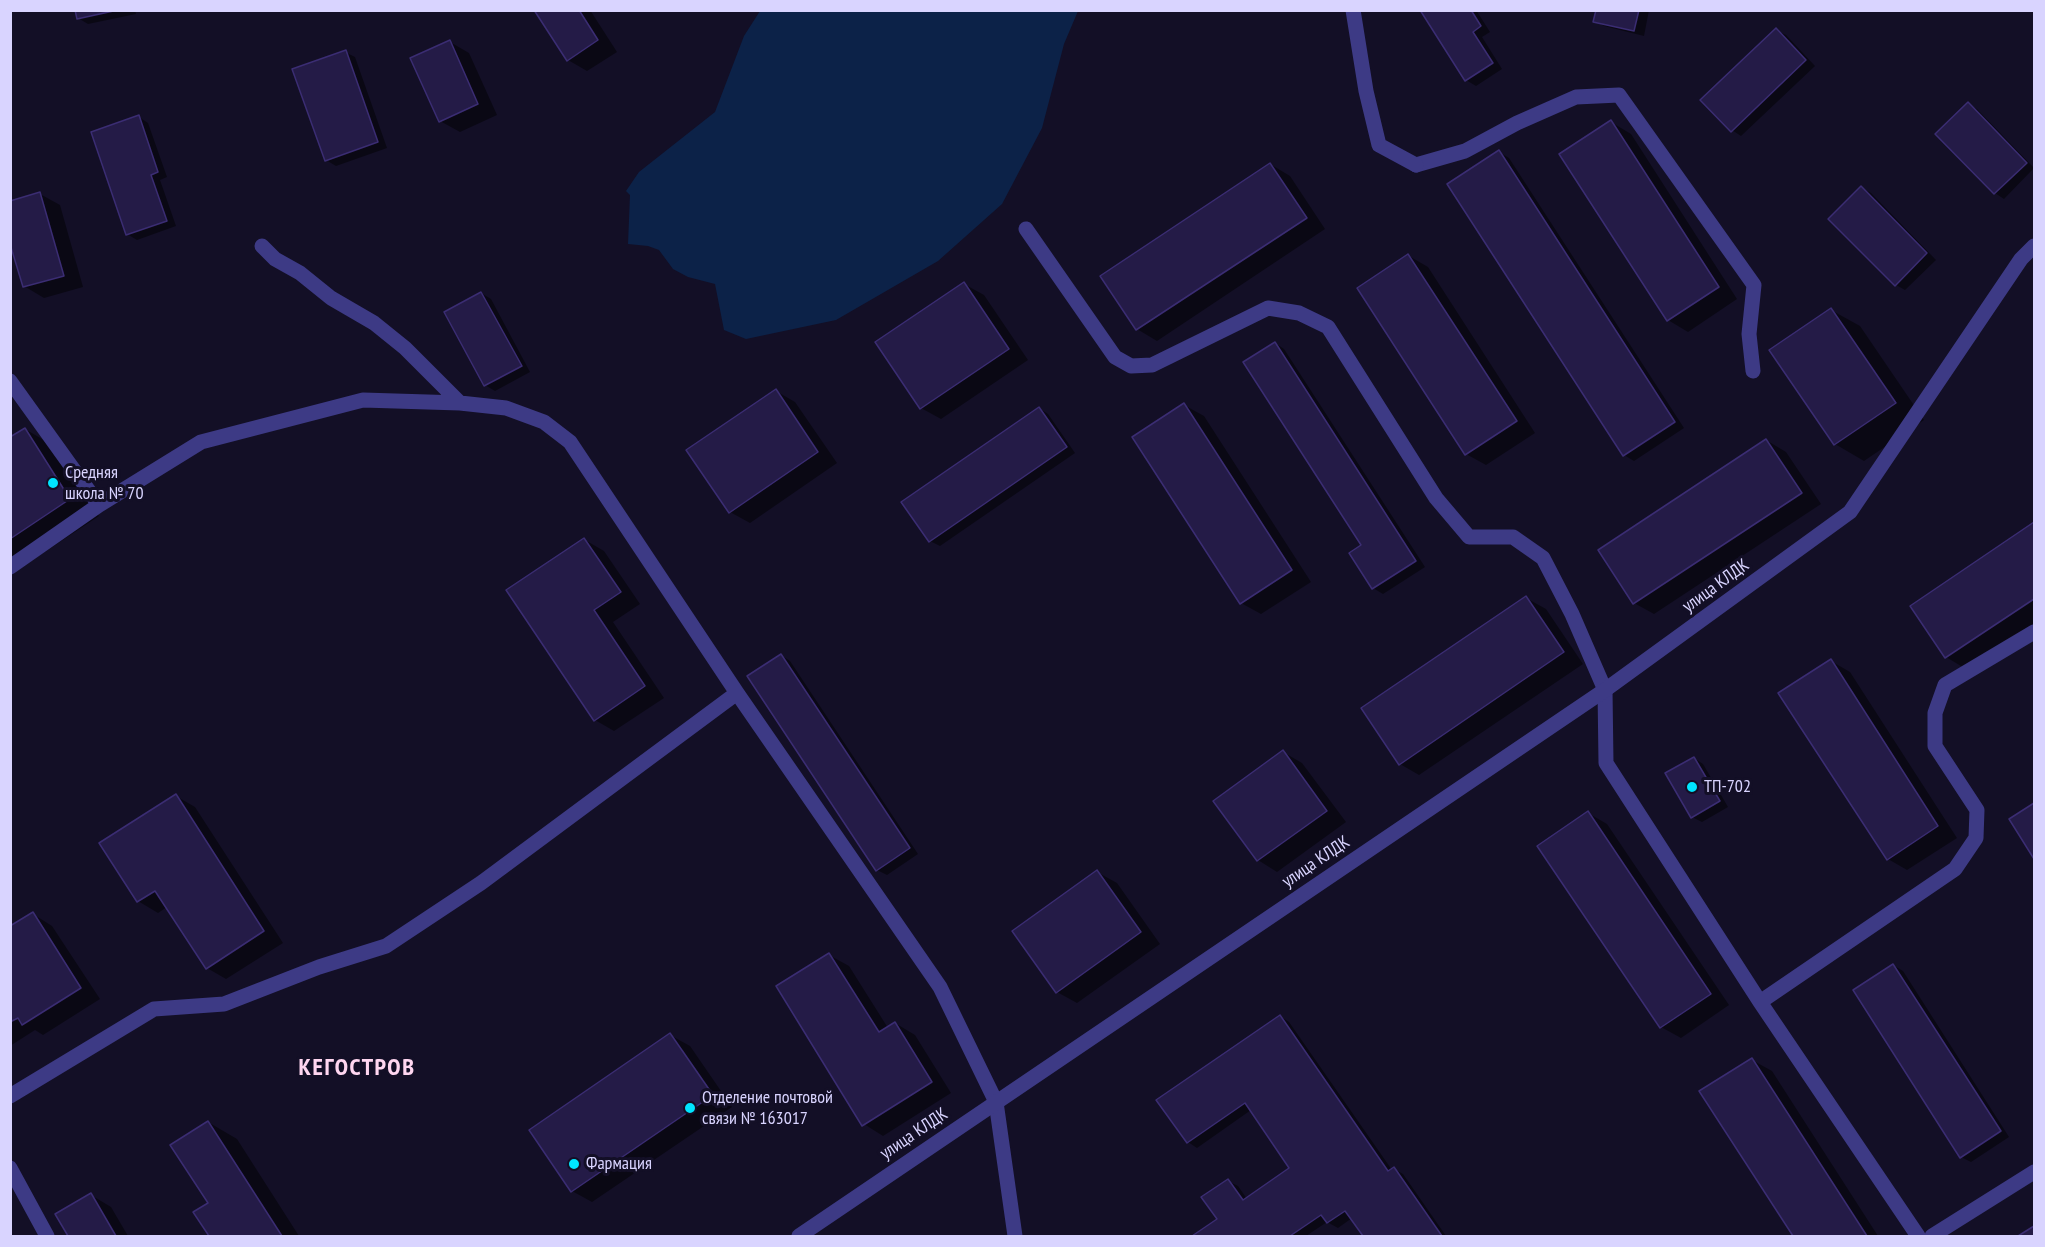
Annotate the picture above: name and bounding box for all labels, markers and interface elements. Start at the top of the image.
place label: Средняя школа № 70 [65,462,143,504]
marker: Средняя школа № 70 [46,476,60,490]
street label: улица КЛДК [1678,555,1754,617]
place label: ТП-702 [1704,776,1751,798]
marker: ТП-702 [1685,780,1699,794]
street label: улица КЛДК [1278,831,1354,893]
district label: КЕГОСТРОВ [299,1054,415,1082]
place label: Отделение почтовой связи № 163017 [702,1087,833,1130]
marker: Отделение почтовой связи № 163017 [683,1101,697,1115]
street label: улица КЛДК [876,1103,952,1165]
place label: Фармация [586,1153,652,1175]
marker: Фармация [567,1157,581,1171]

